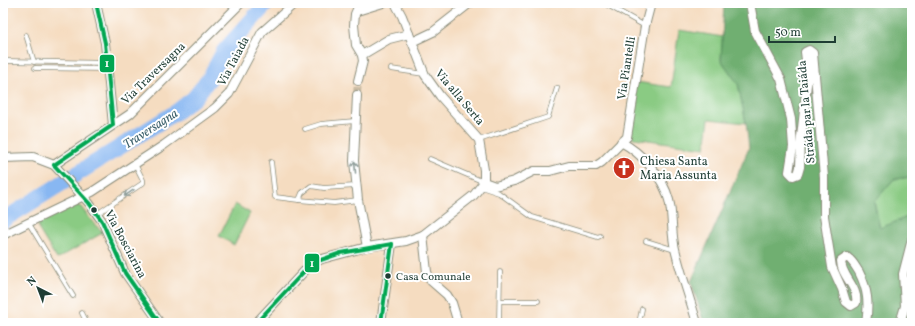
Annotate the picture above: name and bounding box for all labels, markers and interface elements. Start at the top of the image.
scale bar [769,18,835,44]
text: 50 m [775,25,801,41]
street label: Via Taiada [214,34,254,89]
street label: Via Piantelli [614,35,640,101]
street label: Via Traversagna [118,39,189,109]
line badge: 1 [99,54,115,73]
text: 1 [105,57,109,72]
street label: Stráda par la Taiáda [795,60,819,164]
street label: Via alla Serta [431,66,487,129]
water label: Traversagna [120,105,182,154]
place label: Chiesa Santa Maria Assunta [640,154,717,184]
church icon: Chiesa Santa Maria Assunta [611,155,637,181]
one-way arrow [351,161,358,174]
one-way arrow [124,189,135,197]
unlabelled marker [89,205,99,215]
street label: Via Bosciarina [100,207,150,282]
line badge: 1 [304,253,320,273]
text: 1 [310,257,314,272]
north arrow [18,268,58,308]
place label: Casa Comunale [396,270,471,285]
marker: Casa Comunale [383,271,393,281]
text: N [24,273,40,290]

